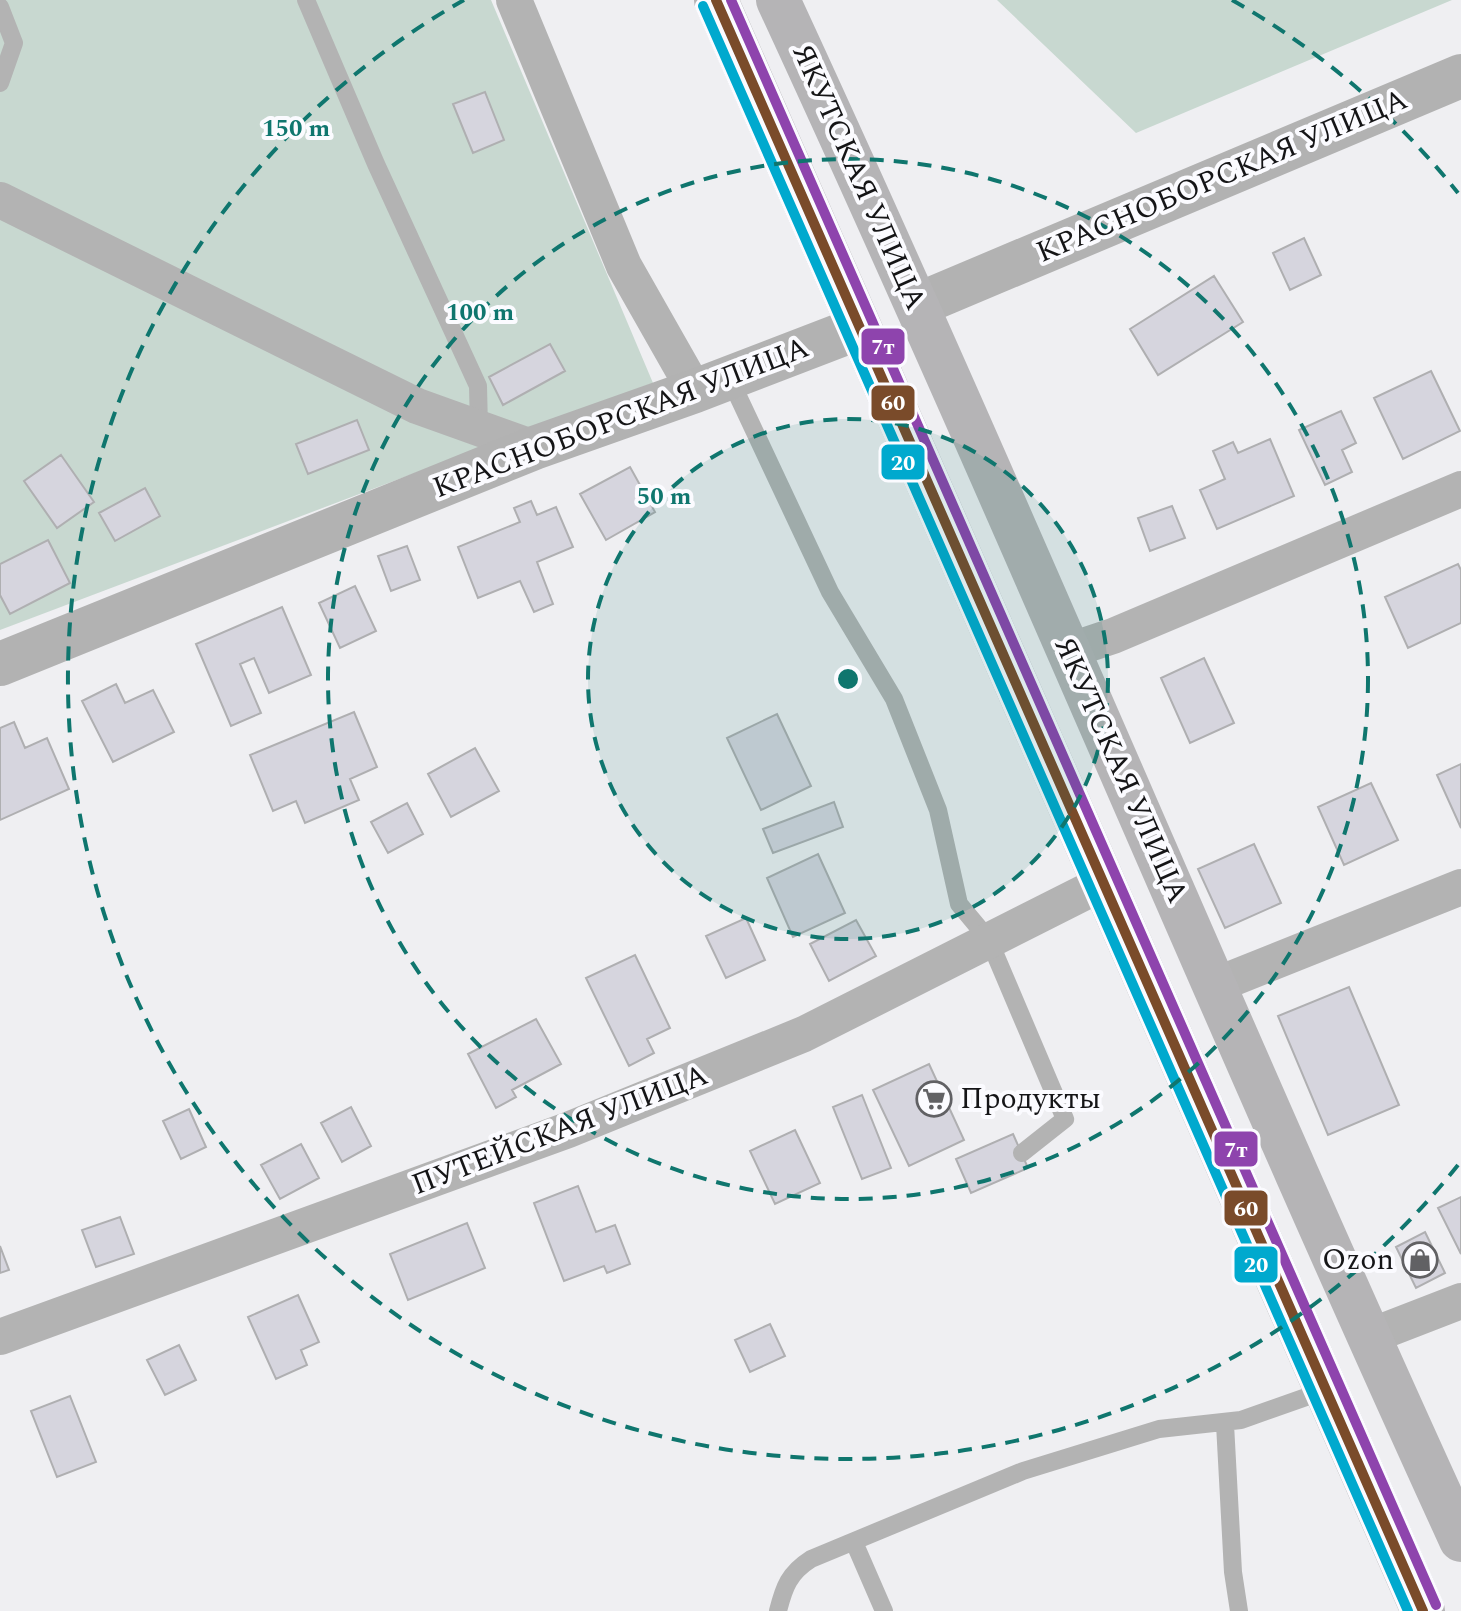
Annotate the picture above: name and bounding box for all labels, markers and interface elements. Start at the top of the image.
street label: ЯКУТСКАЯ УЛИЦА [780,36,938,318]
street label: КРАСНОБОРСКАЯ УЛИЦА [1029,77,1415,275]
text: 150 m [262,111,330,147]
text: 100 m [446,295,514,331]
street label: КРАСНОБОРСКАЯ УЛИЦА [426,325,816,511]
line badge: 7т [860,327,906,366]
text: 7т [871,331,895,364]
line badge: 60 [870,384,916,422]
text: 60 [881,387,905,420]
line badge: 20 [880,443,926,481]
text: 20 [891,447,915,480]
text: 50 m [637,479,692,515]
street label: ЯКУТСКАЯ УЛИЦА [1042,629,1200,911]
centre of rings [834,665,862,693]
street label: ПУТЕЙСКАЯ УЛИЦА [405,1052,715,1208]
place label: Продукты [960,1076,1101,1122]
supermarket icon: Продукты [915,1080,953,1118]
line badge: 7т [1213,1130,1259,1168]
text: 7т [1224,1134,1248,1167]
line badge: 60 [1223,1189,1269,1227]
text: 60 [1234,1193,1258,1226]
place label: Ozon [1322,1237,1394,1283]
shop icon: Ozon [1401,1241,1439,1279]
line badge: 20 [1233,1245,1279,1284]
text: 20 [1244,1249,1268,1282]

